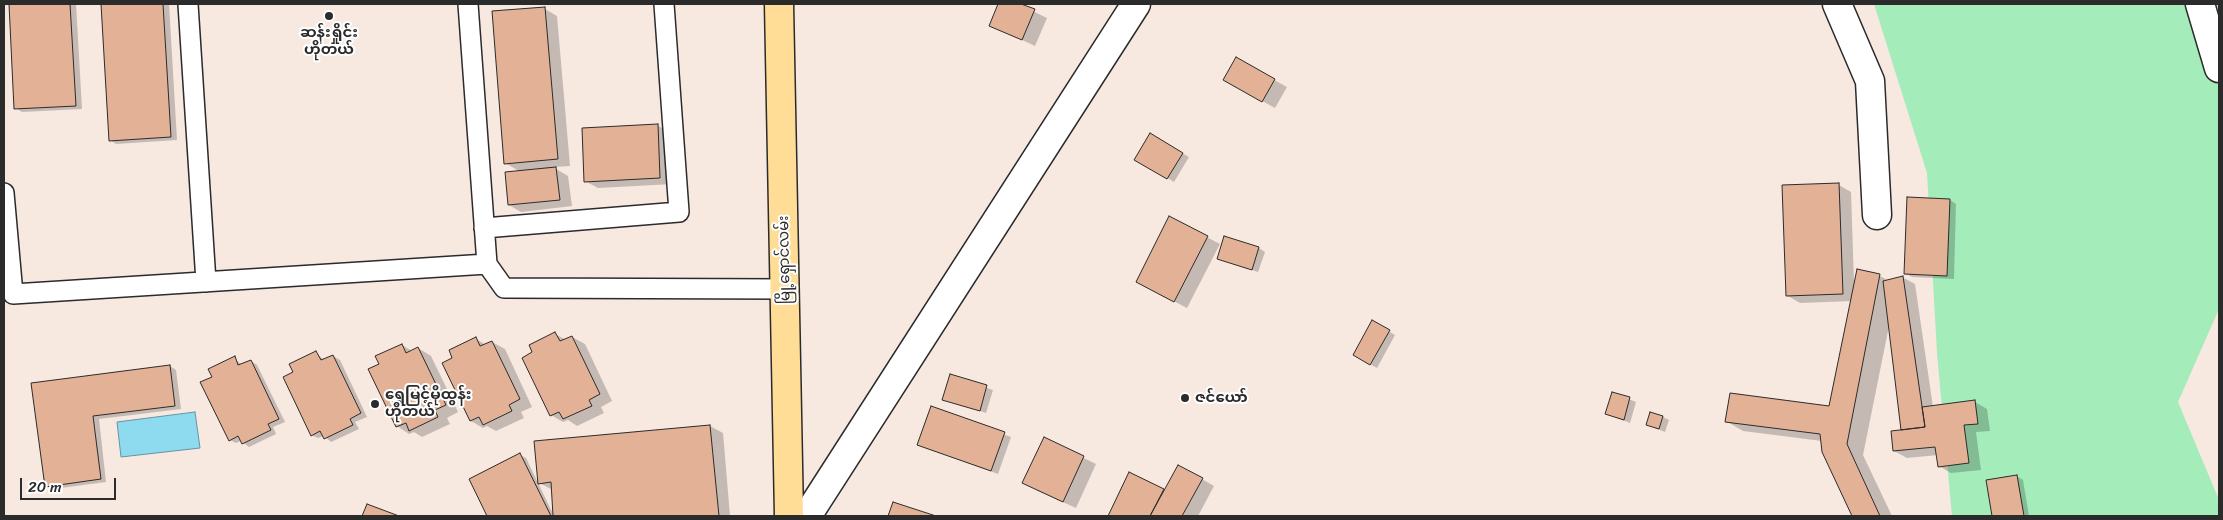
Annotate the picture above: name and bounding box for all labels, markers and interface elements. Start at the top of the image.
marker: ဆန်းရှိုင်း ဟိုတယ် [323,10,335,22]
place label: ဆန်းရှိုင်း ဟိုတယ် [300,24,358,59]
street label: မြို့ရှောင်လမ်း [775,215,795,305]
place label: ရွှေမြင့်မိုထွန်း ဟိုတယ် [385,386,472,421]
place label: ဇင်ယော် [1195,389,1248,407]
marker: ဇင်ယော် [1179,392,1191,404]
marker: ရွှေမြင့်မိုထွန်း ဟိုတယ် [369,398,381,410]
scale bar [22,468,119,500]
text: 20 m [28,474,62,500]

